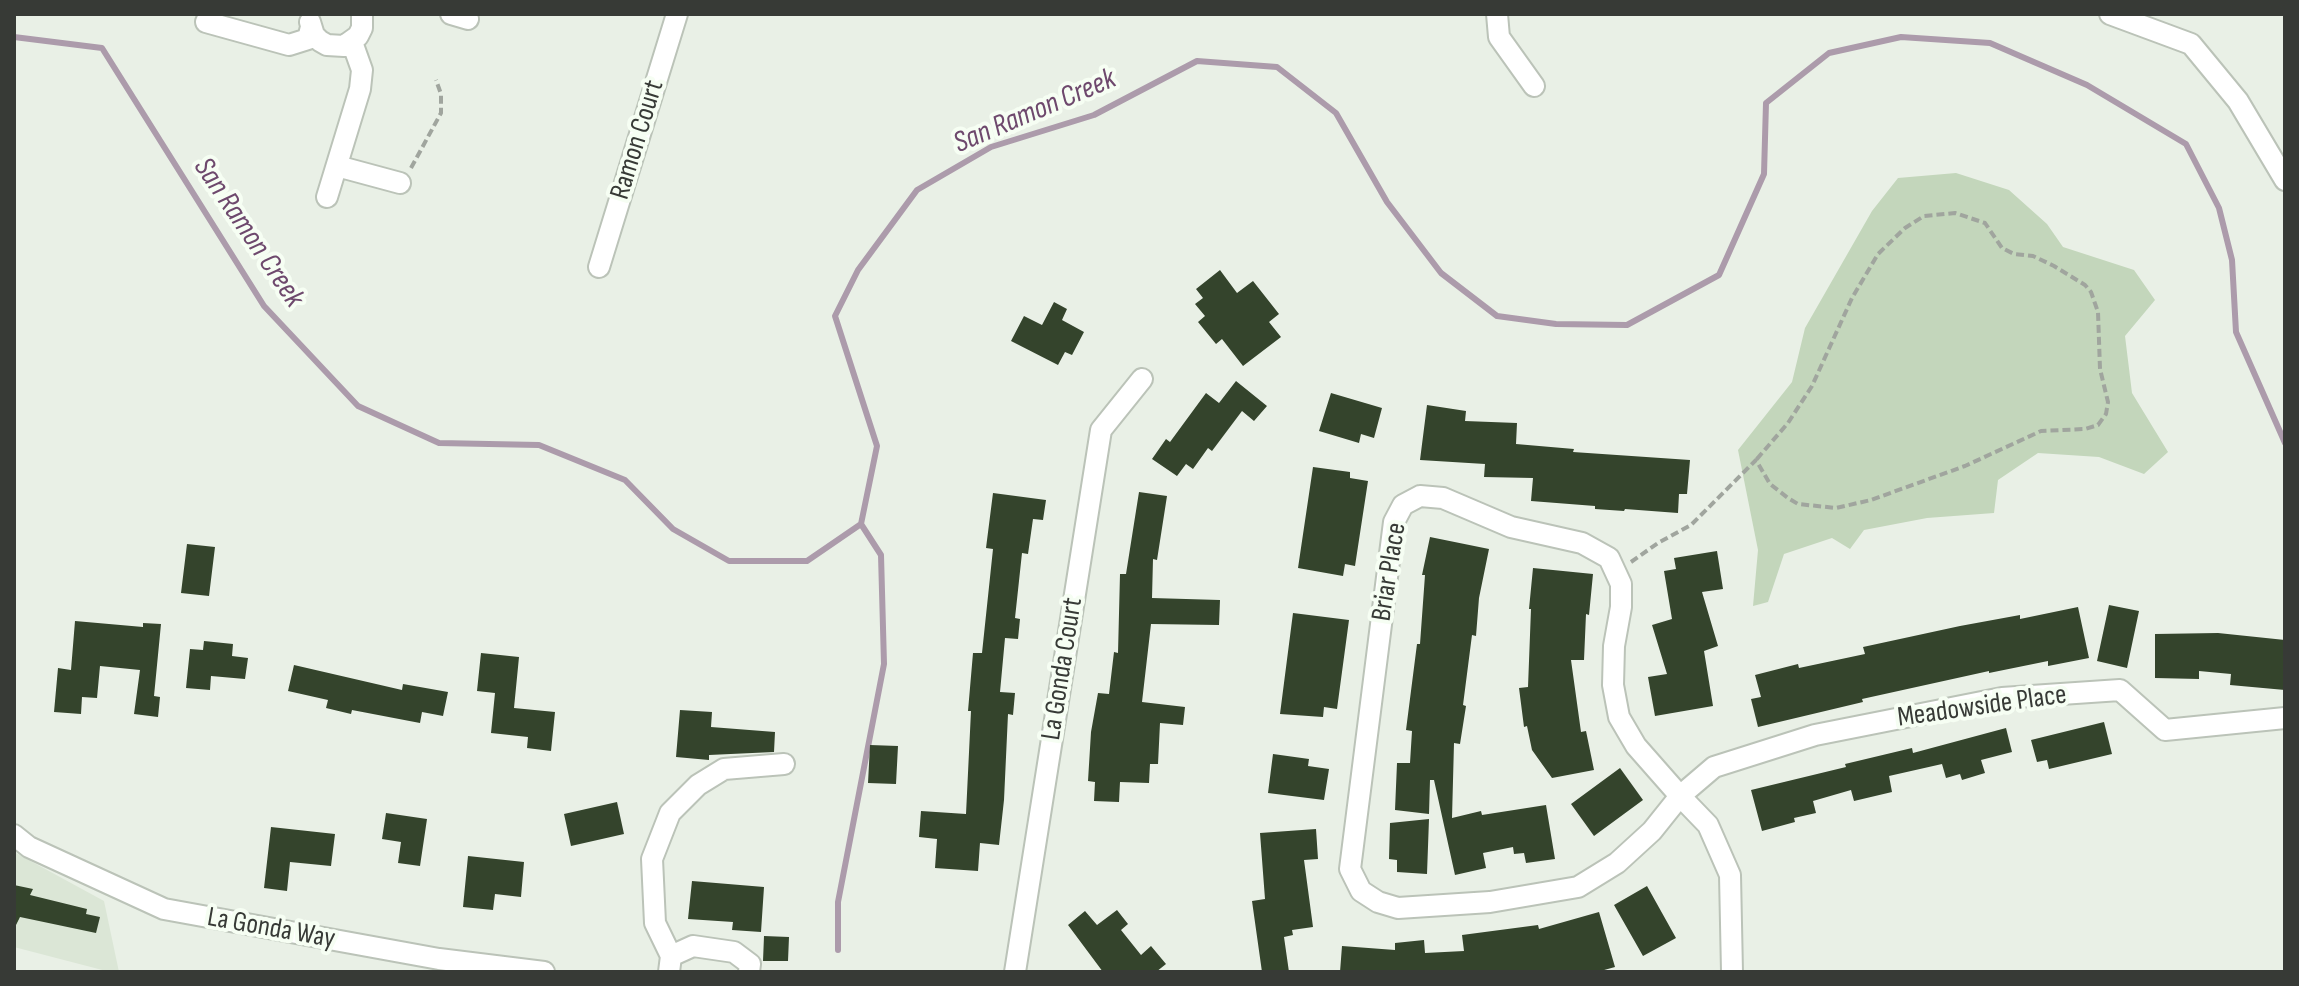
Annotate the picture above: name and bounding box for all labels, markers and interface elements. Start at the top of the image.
water label: San Ramon Creek [949,62,1121,162]
street label: Ramon Court [604,76,672,204]
water label: San Ramon Creek [185,151,311,315]
street label: Briar Place [1366,520,1414,624]
street label: La Gonda Court [1035,595,1091,743]
street label: Meadowside Place [1895,679,2069,735]
street label: La Gonda Way [205,901,337,957]

